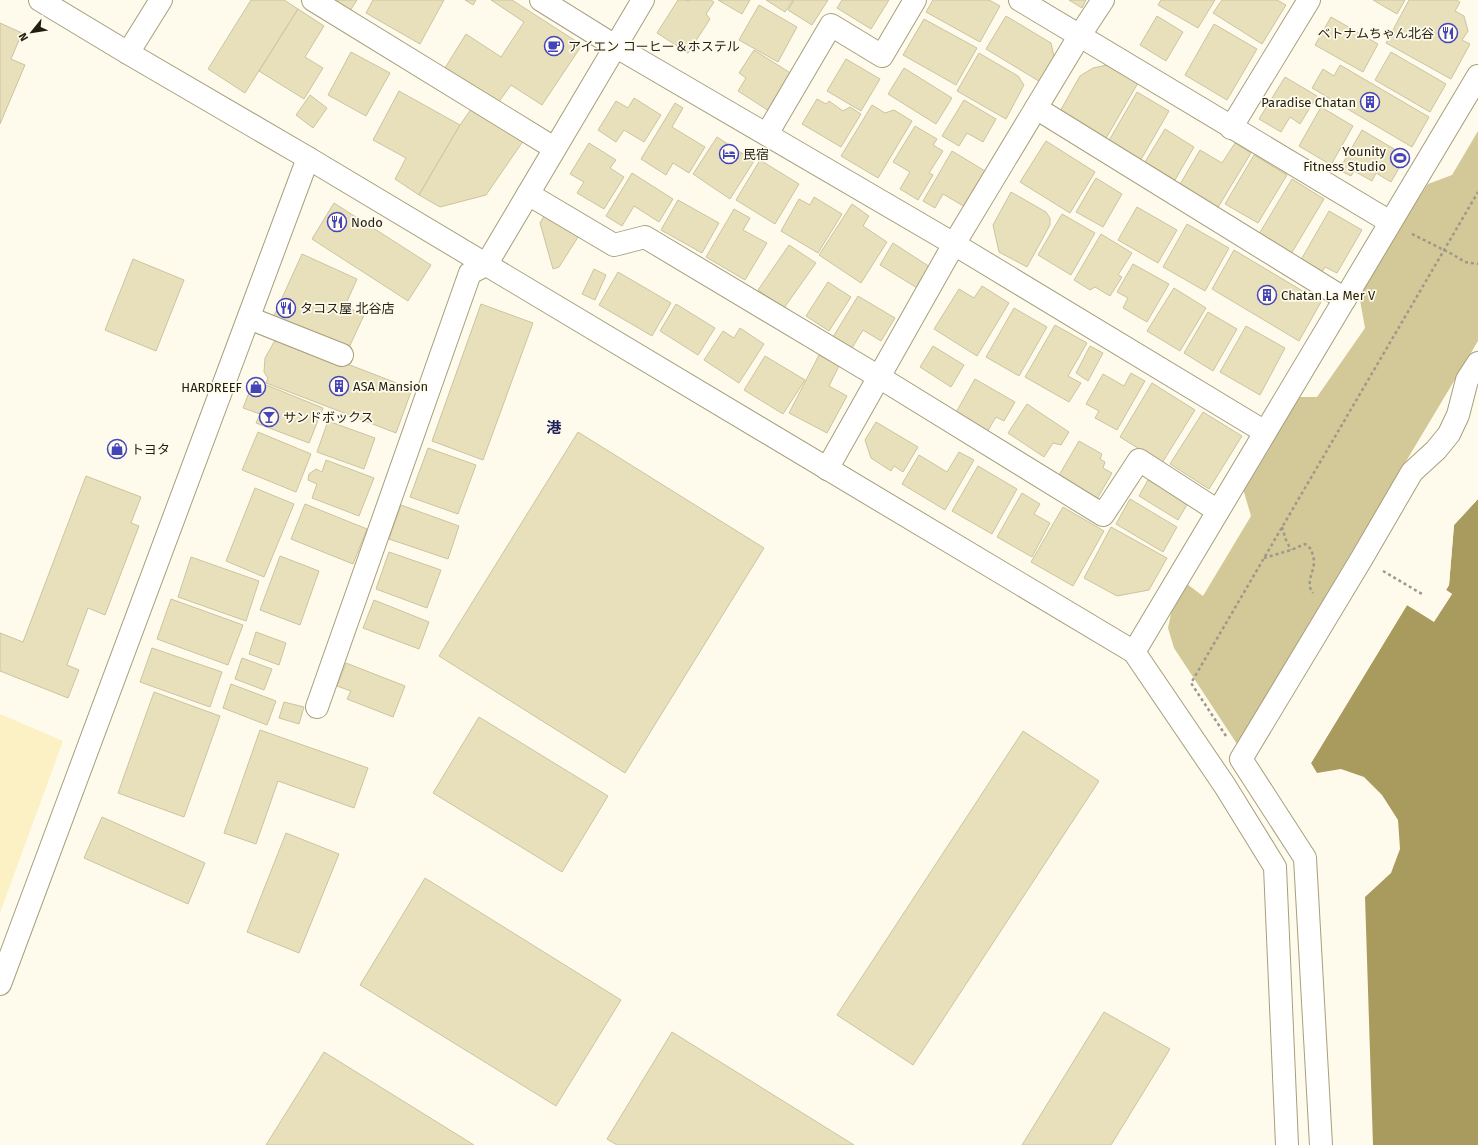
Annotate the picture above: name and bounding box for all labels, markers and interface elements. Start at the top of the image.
north arrow [12,12,52,52]
restaurant icon: ベトナムちゃん北谷 [1437,22,1459,44]
place label: ベトナムちゃん北谷 [1317,26,1434,41]
text: N [16,30,31,43]
cafe icon: アイエン コーヒー＆ホステル [543,35,565,57]
place label: アイエン コーヒー＆ホステル [568,39,740,54]
building icon: Paradise Chatan [1359,91,1381,113]
place label: Paradise Chatan [1261,95,1356,110]
hotel icon: 民宿 [718,143,740,165]
place label: Younity Fitness Studio [1303,144,1387,174]
place label: 民宿 [743,147,769,162]
sports icon: Younity Fitness Studio [1389,147,1411,169]
restaurant icon: Nodo [326,211,348,233]
place label: Nodo [351,215,383,230]
building icon: Chatan La Mer V [1256,284,1278,306]
place label: Chatan La Mer V [1281,288,1376,303]
restaurant icon: タコス屋 北谷店 [275,297,297,319]
place label: タコス屋 北谷店 [300,301,394,316]
building icon: ASA Mansion [328,375,350,397]
shop icon: HARDREEF [245,376,267,398]
place label: ASA Mansion [353,379,428,394]
place label: HARDREEF [181,380,243,395]
bar icon: サンドボックス [258,406,280,428]
place label: サンドボックス [283,410,374,425]
district label: 港 [546,419,562,437]
shop icon: トヨタ [106,438,128,460]
place label: トヨタ [131,442,170,457]

